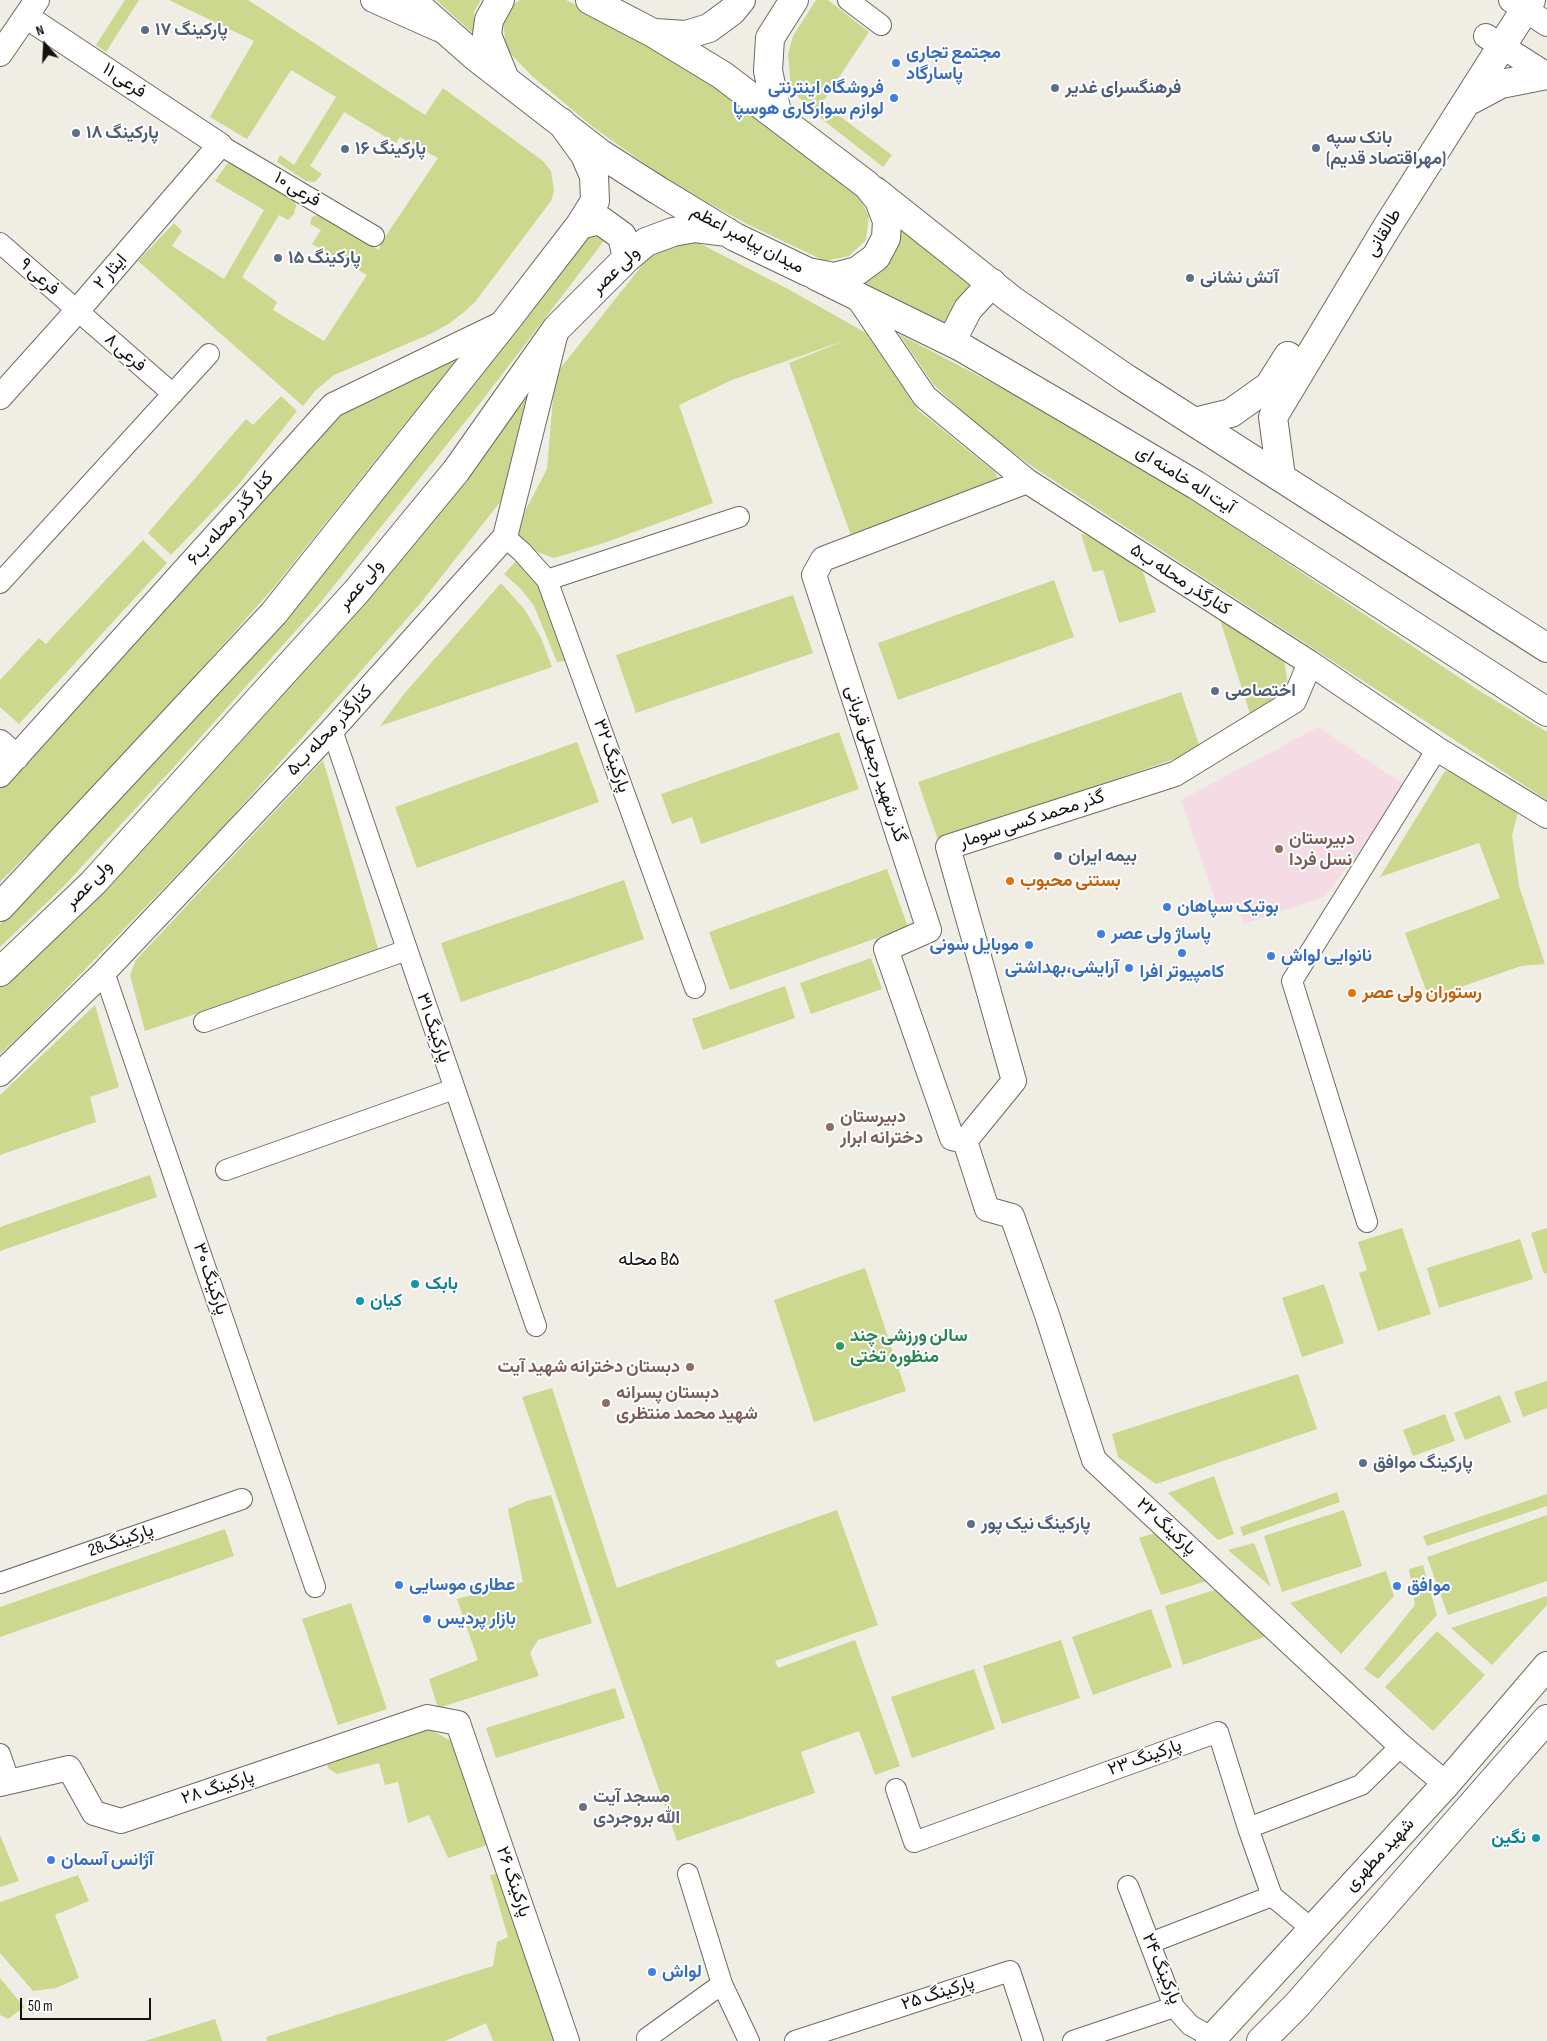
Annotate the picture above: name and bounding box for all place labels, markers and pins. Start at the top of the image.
place label: پارکینگ ۱۷ [155,19,228,41]
marker: پارکینگ ۱۷ [139,24,151,36]
place label: مجتمع تجاری پاسارگاد [906,42,1001,84]
marker: مجتمع تجاری پاسارگاد [890,57,902,69]
place label: فروشگاه اینترنتی لوازم سوارکاری هوسپا [733,77,884,120]
place label: فرهنگسرای غدیر [1065,77,1182,99]
marker: فرهنگسرای غدیر [1049,82,1061,94]
marker: فروشگاه اینترنتی لوازم سوارکاری هوسپا [888,92,900,104]
place label: پارکینگ ۱۸ [86,122,159,144]
marker: پارکینگ ۱۸ [70,127,82,139]
place label: بانک سپه (مهراقتصاد قدیم) [1326,127,1446,170]
place label: پارکینگ ۱۶ [355,138,426,160]
marker: بانک سپه (مهراقتصاد قدیم) [1310,142,1322,154]
marker: پارکینگ ۱۶ [339,143,351,155]
place label: پارکینگ ۱۵ [288,247,361,269]
marker: پارکینگ ۱۵ [272,252,284,264]
place label: آتش نشانی [1200,267,1279,289]
marker: آتش نشانی [1184,272,1196,284]
place label: اختصاصی [1225,680,1296,702]
marker: اختصاصی [1209,685,1221,697]
place label: دبیرستان نسل فردا [1289,828,1355,871]
marker: دبیرستان نسل فردا [1273,843,1285,855]
place label: بیمه ایران [1068,845,1137,867]
marker: بیمه ایران [1052,850,1064,862]
place label: بستنی محبوب [1020,870,1121,892]
marker: بستنی محبوب [1004,875,1016,887]
place label: بوتیک سپاهان [1177,896,1279,918]
marker: بوتیک سپاهان [1161,901,1173,913]
place label: پاساژ ولی عصر [1111,923,1211,945]
marker: پاساژ ولی عصر [1095,928,1107,940]
place label: موبایل سونی [930,934,1019,956]
marker: موبایل سونی [1023,939,1035,951]
place label: نانوایی لواش [1281,945,1372,967]
marker: کامپیوتر افرا [1176,947,1188,959]
marker: نانوایی لواش [1265,950,1277,962]
place label: آرایشی،بهداشتی [1005,957,1119,979]
place label: کامپیوتر افرا [1140,961,1224,983]
marker: آرایشی،بهداشتی [1123,962,1135,974]
place label: رستوران ولی عصر [1362,982,1482,1004]
marker: رستوران ولی عصر [1346,987,1358,999]
place label: دبیرستان دخترانه ابرار [840,1106,923,1148]
marker: دبیرستان دخترانه ابرار [824,1121,836,1133]
place label: بابک [425,1273,458,1295]
marker: بابک [409,1278,421,1290]
place label: کیان [370,1290,402,1312]
marker: کیان [354,1295,366,1307]
place label: سالن ورزشی چند منظوره تختی [850,1325,968,1368]
marker: سالن ورزشی چند منظوره تختی [834,1340,846,1352]
place label: دبستان دخترانه شهید آیت [497,1356,680,1378]
marker: دبستان دخترانه شهید آیت [684,1361,696,1373]
place label: دبستان پسرانه شهید محمد منتظری [616,1382,758,1425]
marker: دبستان پسرانه شهید محمد منتظری [600,1397,612,1409]
place label: پارکینگ موافق [1373,1452,1473,1474]
marker: پارکینگ موافق [1357,1457,1369,1469]
place label: پارکینگ نیک پور [981,1513,1090,1535]
marker: پارکینگ نیک پور [965,1518,977,1530]
place label: عطاری موسایی [409,1574,515,1596]
place label: موافق [1407,1575,1451,1597]
marker: عطاری موسایی [393,1579,405,1591]
marker: موافق [1391,1580,1403,1592]
place label: بازار پردیس [437,1608,516,1630]
marker: بازار پردیس [421,1613,433,1625]
place label: مسجد آیت الله بروجردی [593,1786,680,1828]
marker: مسجد آیت الله بروجردی [577,1801,589,1813]
place label: نگین [1491,1827,1526,1849]
marker: نگین [1530,1832,1542,1844]
place label: آژانس آسمان [61,1849,154,1871]
marker: آژانس آسمان [45,1854,57,1866]
place label: لواش [662,1961,702,1983]
marker: لواش [646,1966,658,1978]

